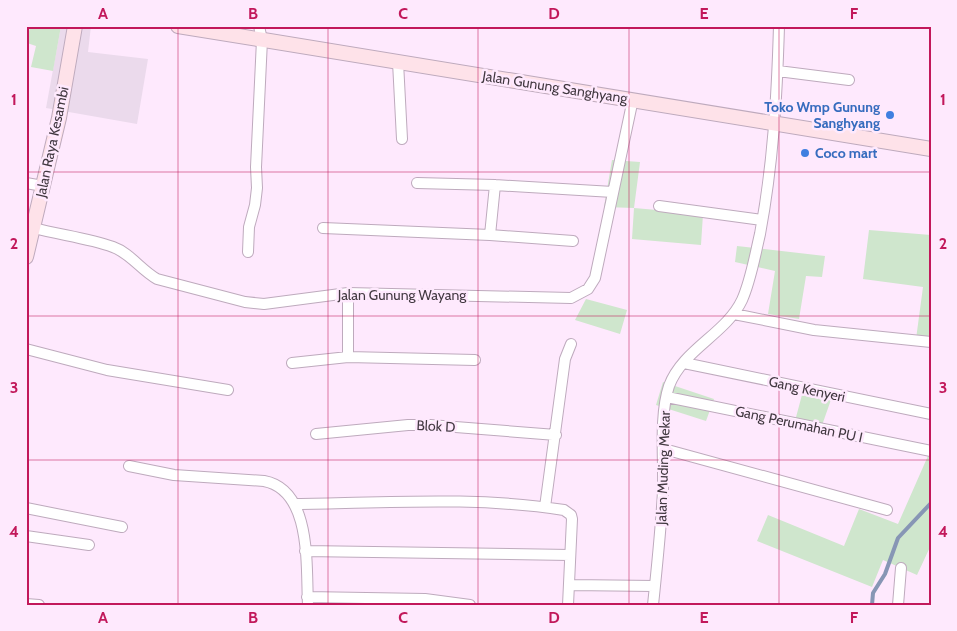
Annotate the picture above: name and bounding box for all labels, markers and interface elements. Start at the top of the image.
text: A [98,4,108,23]
text: B [248,4,258,23]
text: C [398,4,408,23]
text: D [548,4,560,23]
text: E [699,4,709,23]
text: F [850,4,859,23]
street label: Jalan Gunung Sanghyang [480,66,630,108]
street label: Jalan Raya Kesambi [31,85,73,200]
text: 1 [11,90,17,109]
text: 1 [940,90,946,109]
place label: Toko Wmp Gunung Sanghyang [764,98,880,132]
marker: Toko Wmp Gunung Sanghyang [884,109,896,121]
place label: Coco mart [815,144,878,162]
marker: Coco mart [799,147,811,159]
text: 2 [10,234,18,253]
text: 2 [939,234,947,253]
street label: Jalan Gunung Wayang [337,286,467,304]
street label: Gang Kenyeri [767,372,847,406]
text: 3 [10,378,18,397]
text: 3 [939,378,947,397]
street label: Gang Perumahan PU I [734,402,864,446]
street label: Jalan Muding Mekar [652,410,674,526]
street label: Blok D [416,416,456,436]
text: 4 [9,522,19,541]
text: 4 [938,522,948,541]
text: A [98,608,108,627]
text: B [248,608,258,627]
text: C [398,608,408,627]
text: D [548,608,560,627]
text: E [699,608,709,627]
text: F [850,608,859,627]

